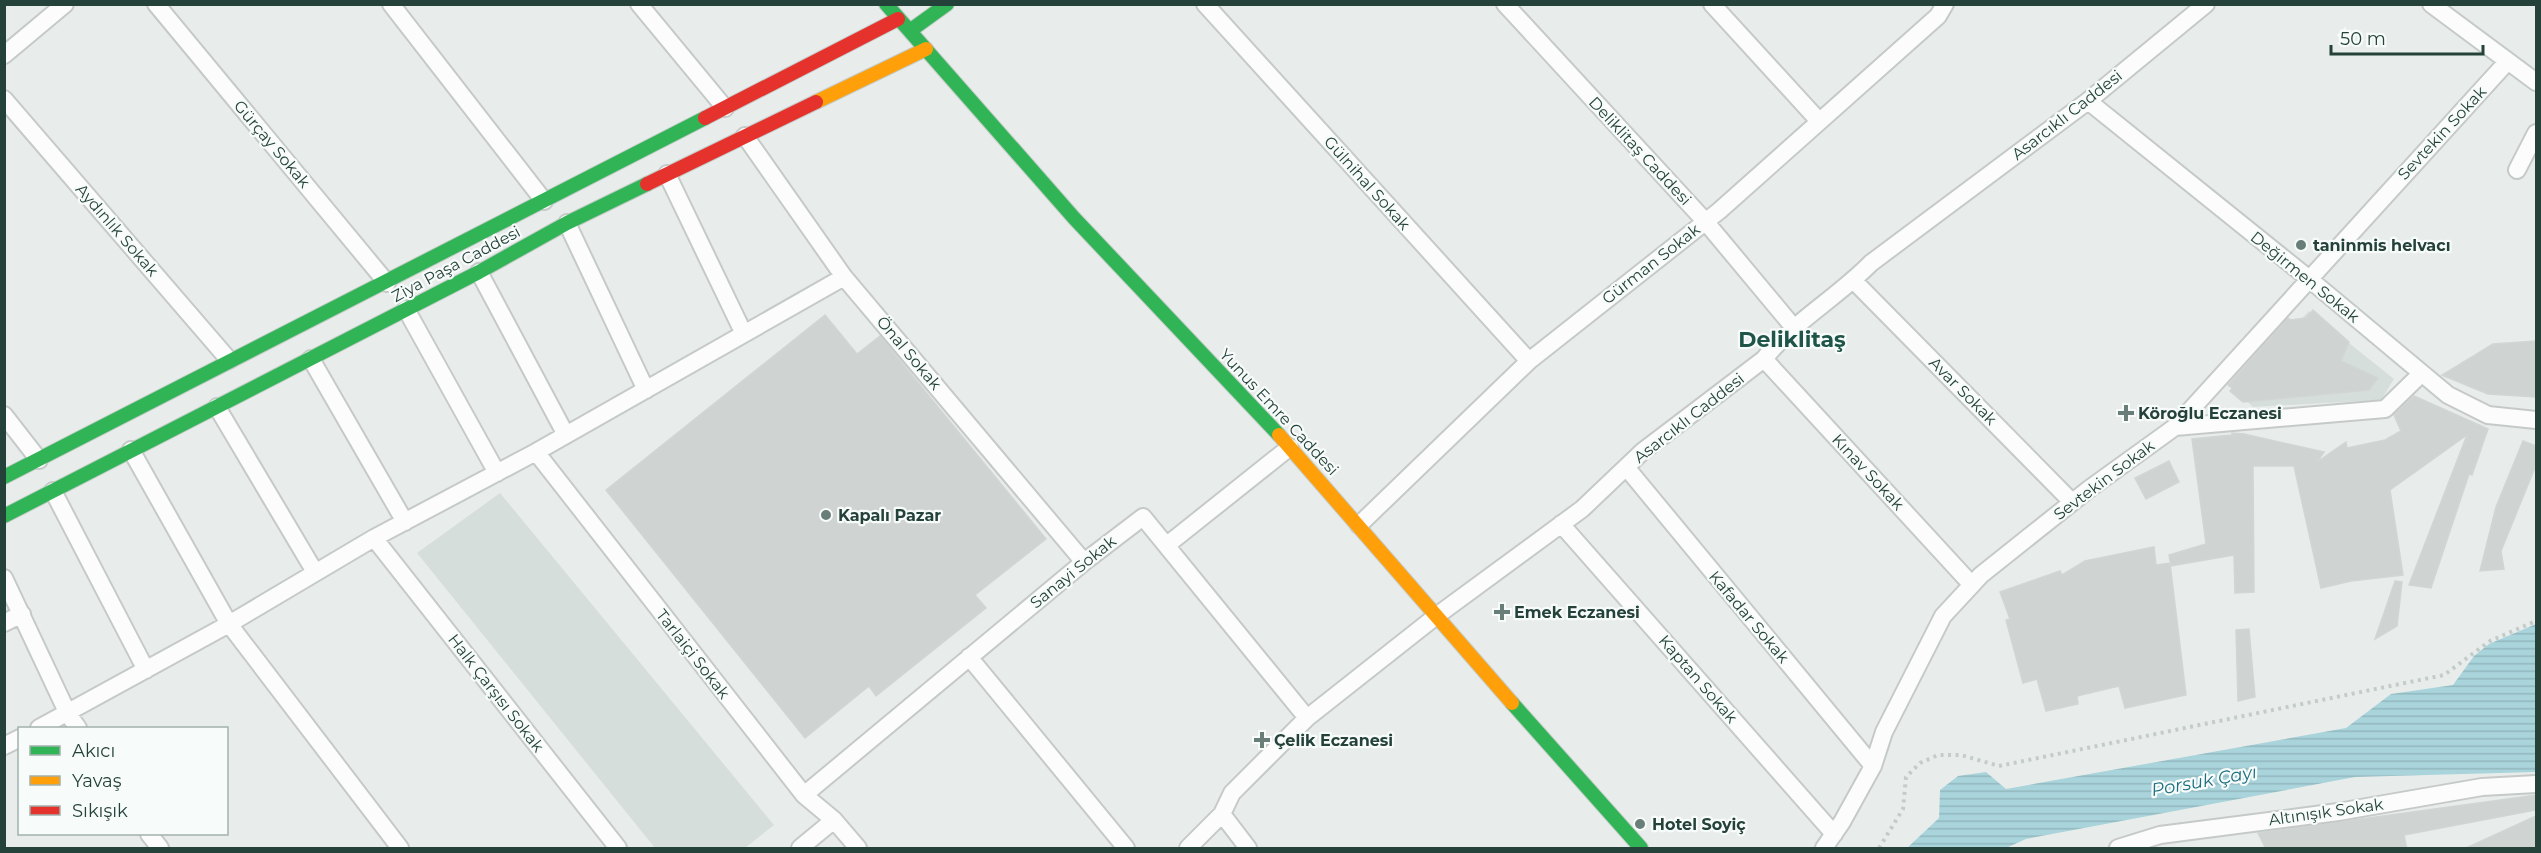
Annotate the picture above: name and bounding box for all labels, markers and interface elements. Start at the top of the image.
scale bar [2331,18,2482,56]
text: 50 m [2340,28,2386,50]
street label: Asarcıklı Caddesi [2008,66,2126,164]
street label: Sevtekin Sokak [2394,82,2491,184]
street label: Deliklitaş Caddesi [1585,93,1695,209]
street label: Gürçay Sokak [230,96,314,192]
street label: Gülnihal Sokak [1320,132,1414,234]
street label: Aydınlık Sokak [72,180,163,280]
street label: Gürman Sokak [1598,220,1704,308]
street label: Ziya Paşa Caddesi [388,222,524,306]
street label: Değirmen Sokak [2247,227,2364,327]
place label: taninmis helvacı [2313,236,2451,255]
marker: taninmis helvacı [2294,238,2308,252]
street label: Önal Sokak [873,312,946,394]
district label: Deliklitaş [1738,326,1846,353]
street label: Yunus Emre Caddesi [1216,345,1342,479]
street label: Avar Sokak [1925,353,2001,429]
street label: Asarcıklı Caddesi [1630,369,1748,467]
place label: Köroğlu Eczanesi [2138,404,2282,423]
marker: Köroğlu Eczanesi [2119,406,2133,420]
street label: Kınav Sokak [1828,430,1908,514]
street label: Sevtekin Sokak [2050,436,2158,524]
place label: Kapalı Pazar [838,506,941,525]
marker: Kapalı Pazar [819,508,833,522]
street label: Sanayi Sokak [1026,531,1120,612]
street label: Kafadar Sokak [1705,567,1793,667]
place label: Emek Eczanesi [1514,603,1640,622]
marker: Emek Eczanesi [1495,605,1509,619]
street label: Tarlaiçi Sokak [652,606,734,703]
street label: Halk Çarşısı Sokak [444,630,548,756]
street label: Kaptan Sokak [1655,631,1742,727]
legend [18,727,228,835]
place label: Çelik Eczanesi [1274,731,1393,750]
marker: Çelik Eczanesi [1255,733,1269,747]
text: Akıcı [72,740,115,762]
water label: Porsuk Çayı [2150,761,2258,801]
text: Yavaş [72,770,122,792]
street label: Altınışık Sokak [2267,794,2385,829]
text: Sıkışık [72,800,128,822]
place label: Hotel Soyiç [1652,815,1746,835]
marker: Hotel Soyiç [1633,817,1647,831]

